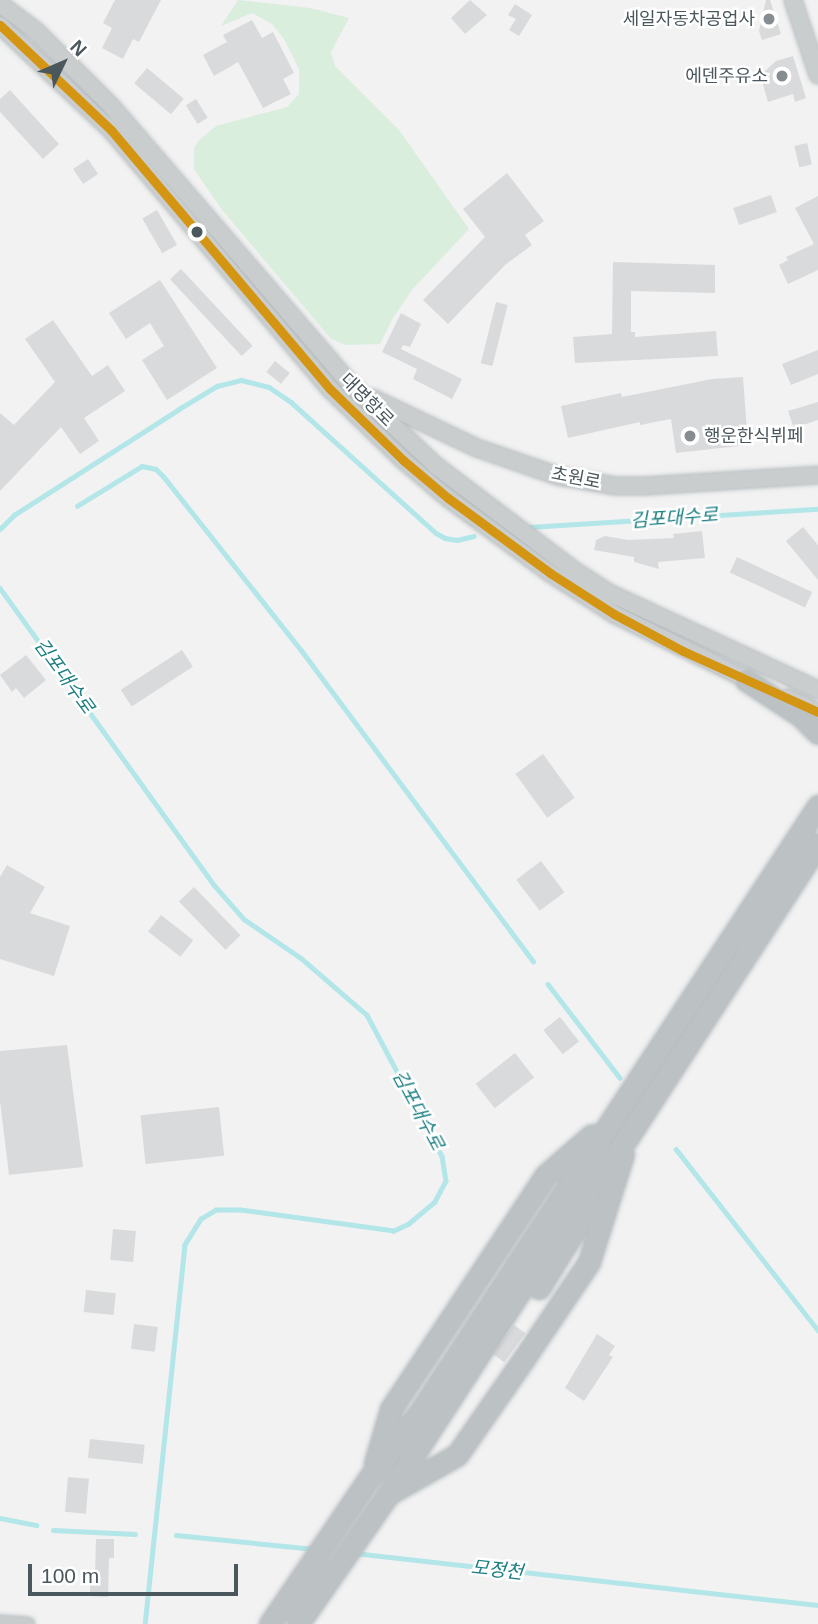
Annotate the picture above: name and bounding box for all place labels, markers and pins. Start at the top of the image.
place label: 세일자동차공업사 [623,8,755,30]
marker: 세일자동차공업사 [761,11,777,27]
place label: 에덴주유소 [685,65,768,87]
marker: 에덴주유소 [774,68,790,84]
unlabelled marker [190,225,204,239]
place label: 행운한식뷔페 [704,425,803,447]
marker: 행운한식뷔페 [682,428,698,444]

